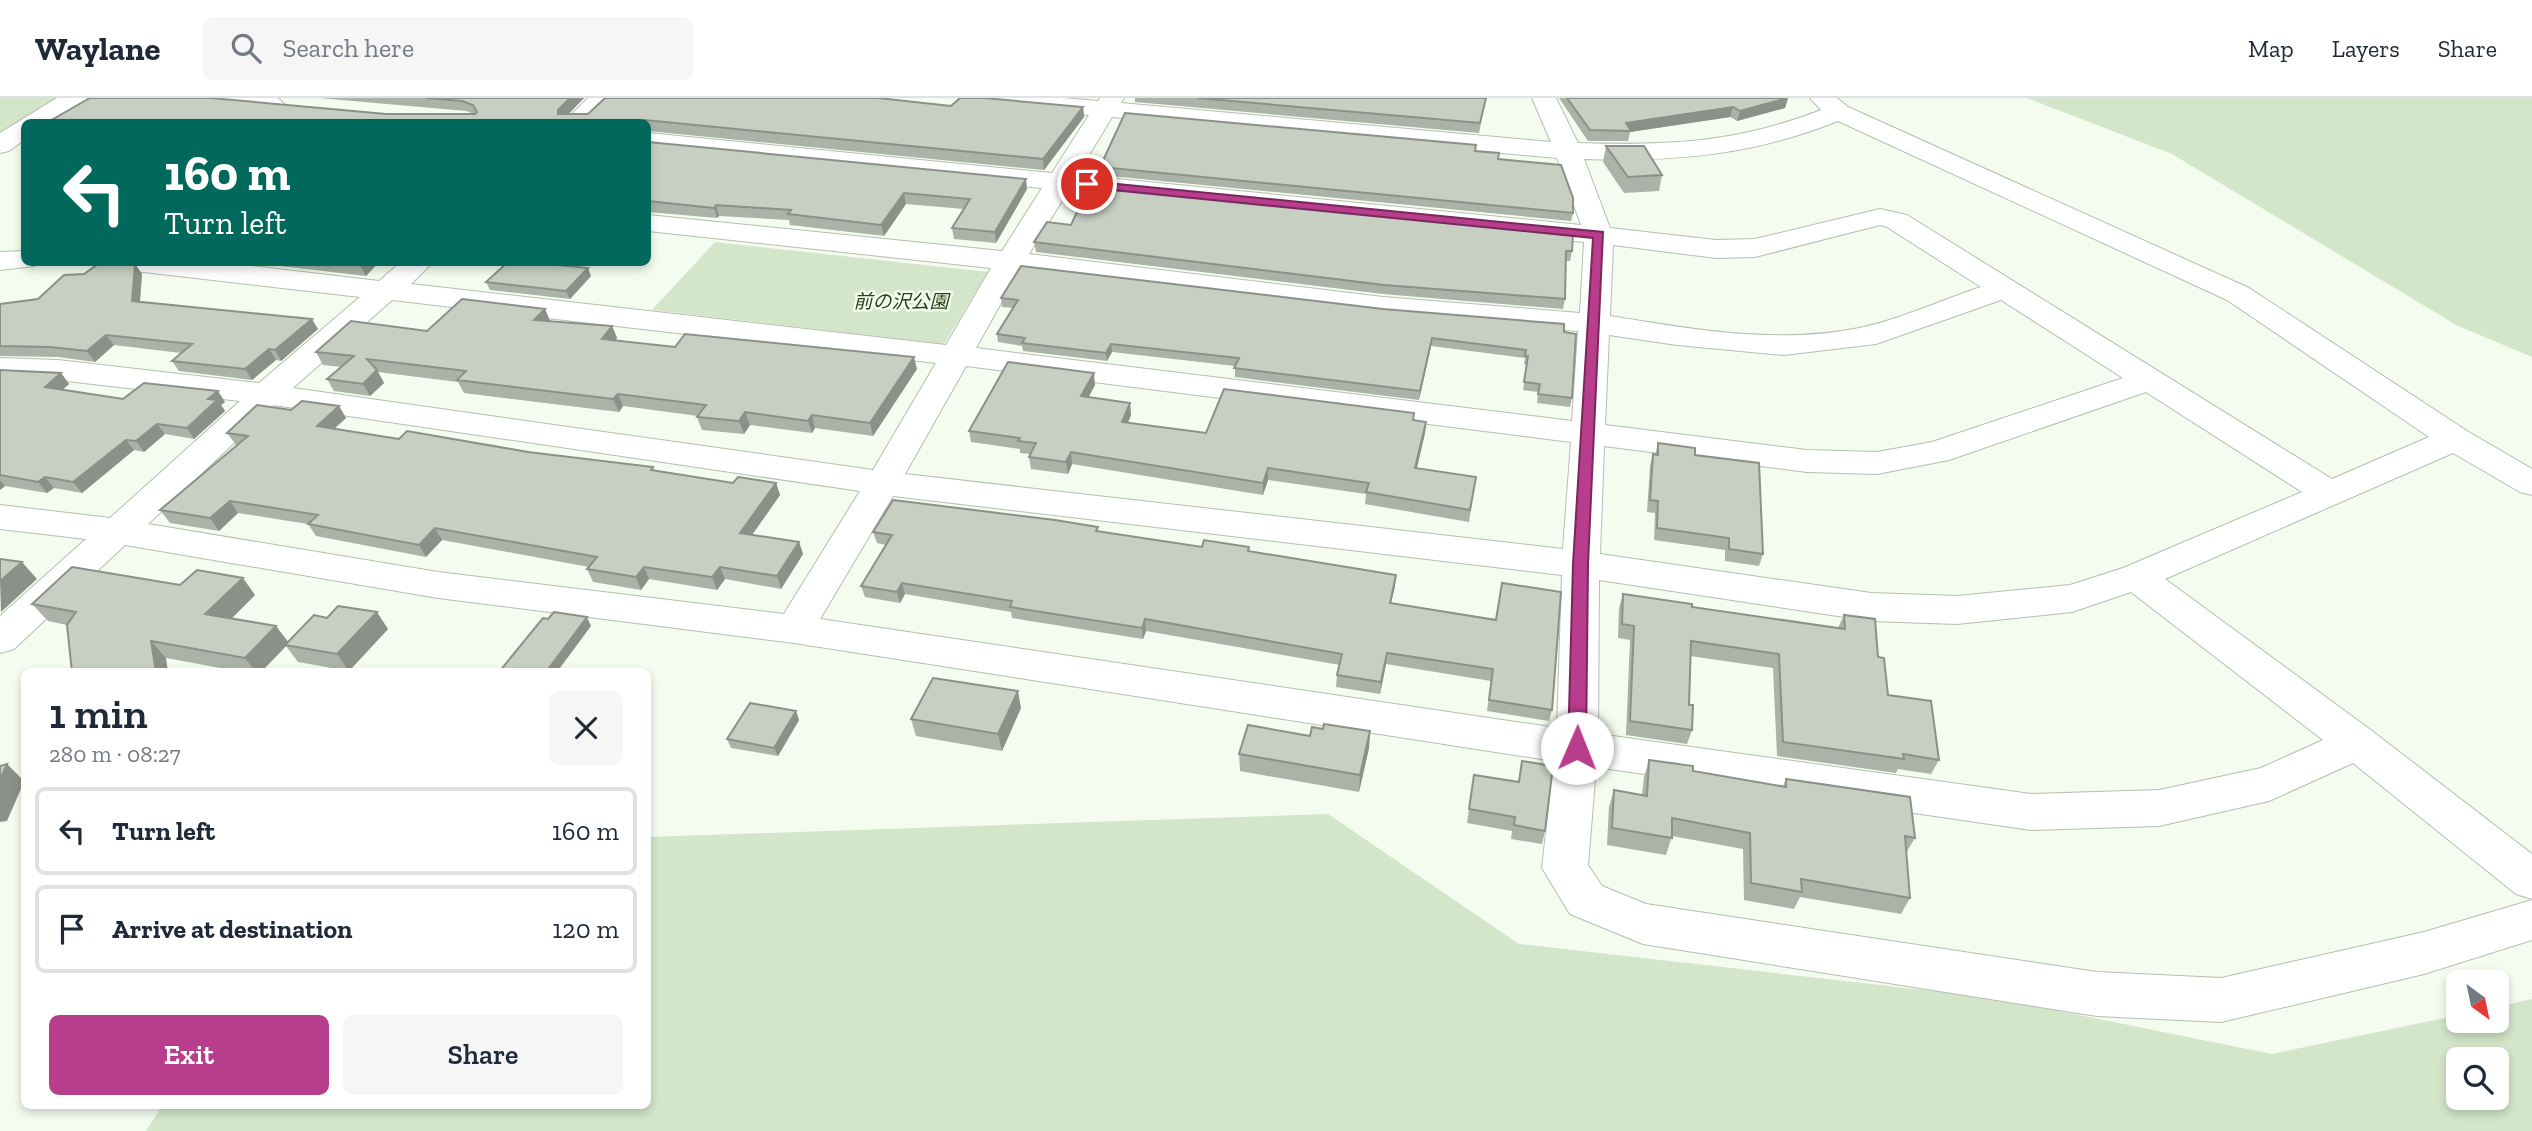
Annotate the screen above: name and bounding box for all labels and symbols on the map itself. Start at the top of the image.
pin [1057,154,1117,214]
park label: 前の沢公園 [853,290,951,313]
position arrow [1540,711,1614,785]
north arrow [2446,970,2510,1032]

